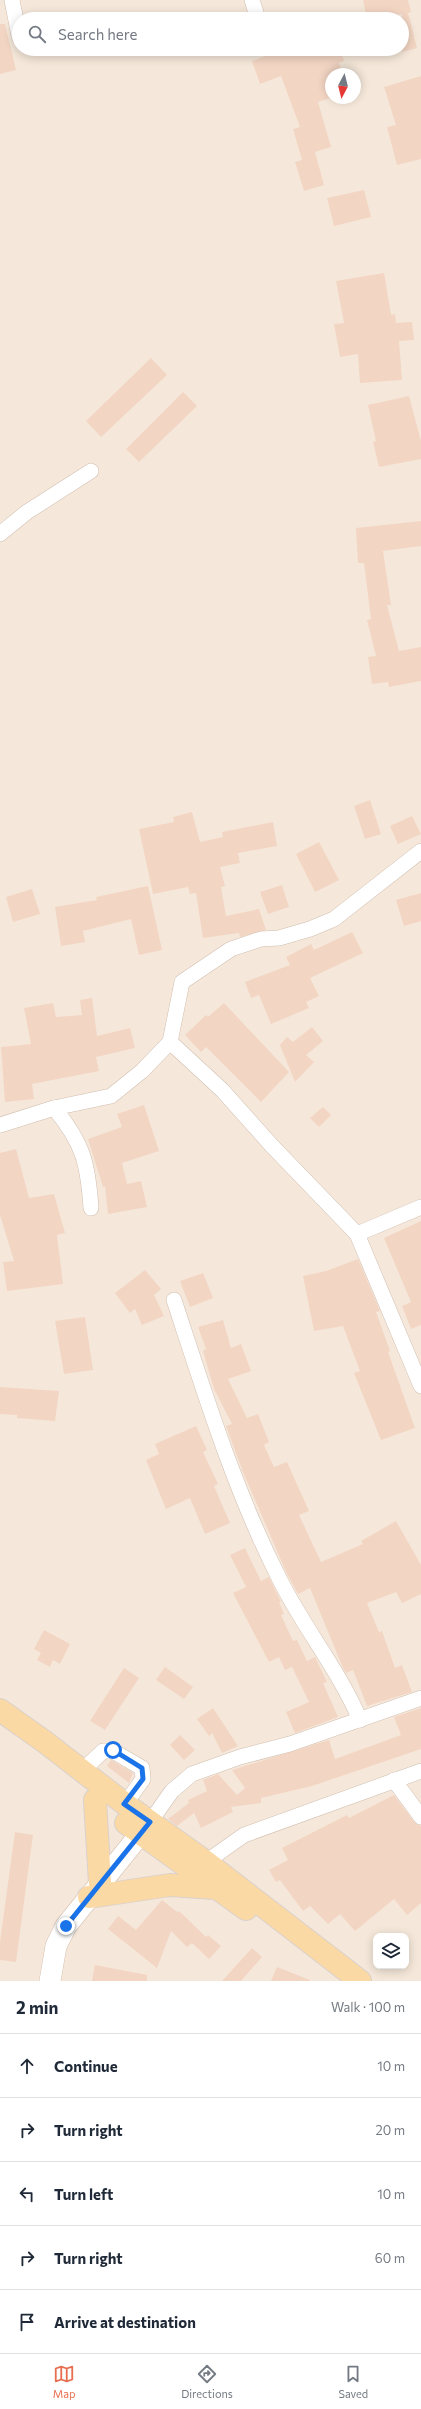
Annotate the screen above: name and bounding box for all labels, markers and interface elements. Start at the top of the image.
search box [12,12,409,56]
icon: search [26,23,48,45]
text: Search here [58,25,137,43]
north arrow [325,68,361,104]
route start [104,1741,122,1759]
route end [57,1917,75,1935]
map controls [373,1933,409,1969]
button: layers [373,1933,409,1969]
text: 2 min [16,1997,58,2018]
text: Walk · 100 m [331,1999,405,2015]
icon: ahead [16,2055,38,2077]
text: Continue [54,2057,118,2075]
text: 10 m [377,2058,405,2074]
icon: right [16,2119,38,2141]
text: Turn right [54,2121,123,2139]
text: 20 m [376,2122,405,2138]
icon: left [16,2183,38,2205]
text: Turn left [54,2185,113,2203]
text: 10 m [377,2186,405,2202]
icon: right [16,2247,38,2269]
text: Turn right [54,2249,123,2267]
text: 60 m [375,2250,405,2266]
icon: arrive [16,2311,38,2333]
text: Arrive at destination [54,2313,196,2331]
tab: Map [53,2363,76,2400]
tab: Directions [181,2363,233,2400]
tab: Saved [338,2363,368,2400]

